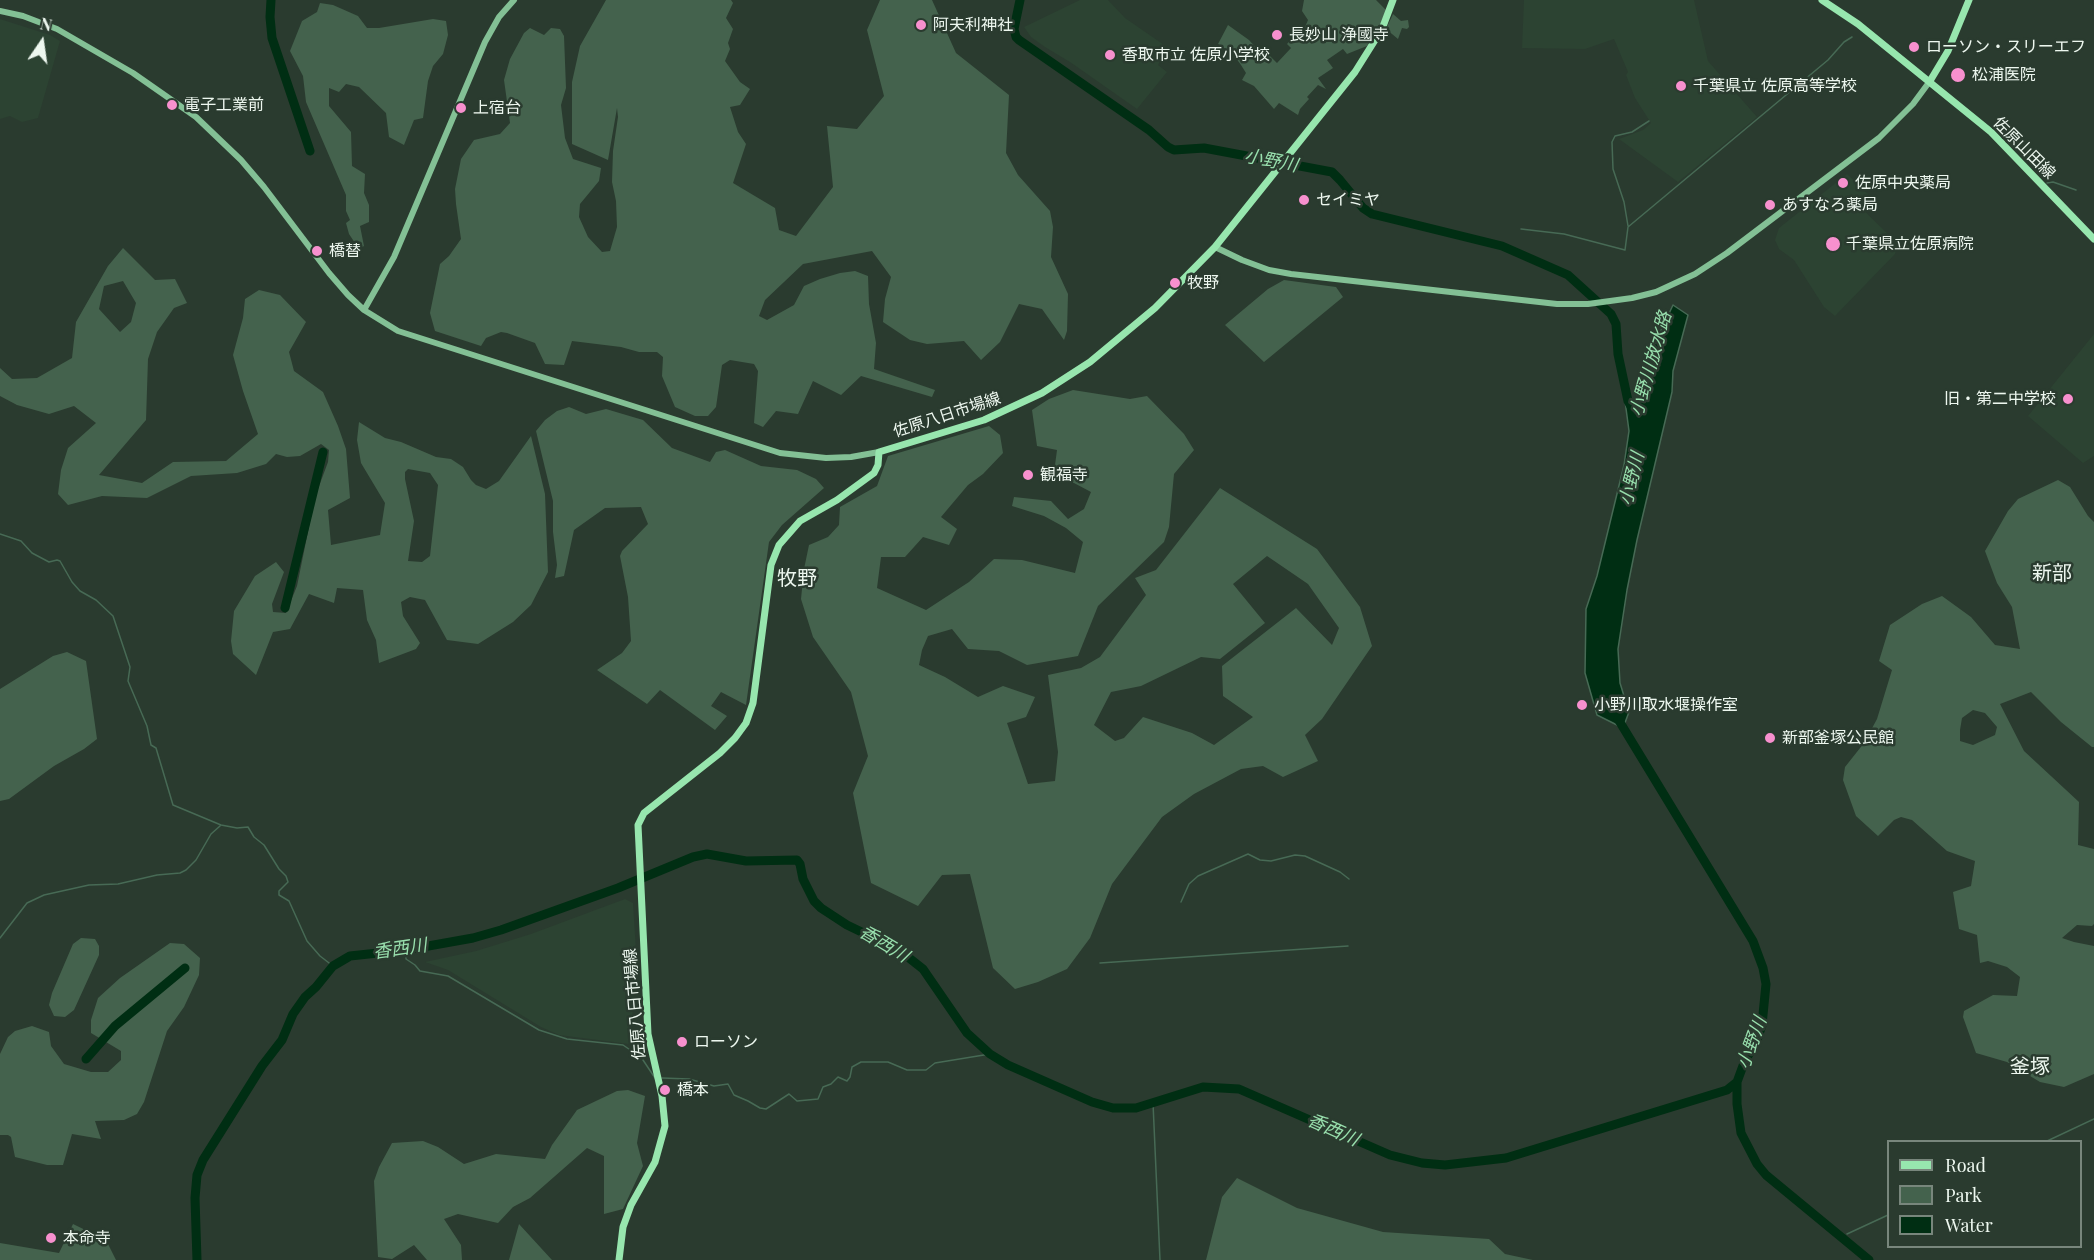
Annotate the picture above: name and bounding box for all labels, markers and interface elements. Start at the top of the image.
north arrow [12,12,72,72]
text: N [38,12,54,36]
place label: 阿夫利神社 [933,15,1013,35]
marker: 阿夫利神社 [914,18,928,32]
place label: 長妙山 浄國寺 [1289,25,1389,45]
marker: 長妙山 浄國寺 [1270,28,1284,42]
place label: ローソン・スリーエフ [1926,37,2086,57]
marker: ローソン・スリーエフ [1907,40,1921,54]
place label: 香取市立 佐原小学校 [1122,45,1270,65]
marker: 香取市立 佐原小学校 [1103,48,1117,62]
place label: 松浦医院 [1972,65,2036,85]
marker: 松浦医院 [1949,66,1967,84]
place label: 千葉県立 佐原高等学校 [1693,76,1857,96]
marker: 千葉県立 佐原高等学校 [1674,79,1688,93]
place label: 電子工業前 [184,95,264,115]
marker: 電子工業前 [165,98,179,112]
place label: 上宿台 [473,98,521,118]
marker: 上宿台 [454,101,468,115]
street label: 佐原山田線 [1989,113,2059,183]
water label: 小野川 [1242,145,1300,177]
place label: 佐原中央薬局 [1855,173,1951,193]
marker: 佐原中央薬局 [1836,176,1850,190]
place label: セイミヤ [1316,190,1380,210]
marker: セイミヤ [1297,193,1311,207]
place label: あすなろ薬局 [1782,195,1878,215]
marker: あすなろ薬局 [1763,198,1777,212]
place label: 千葉県立佐原病院 [1846,234,1974,254]
marker: 千葉県立佐原病院 [1824,235,1842,253]
place label: 橋替 [329,241,361,261]
marker: 橋替 [310,244,324,258]
place label: 牧野 [1187,273,1219,293]
marker: 牧野 [1168,276,1182,290]
water label: 小野川放水路 [1626,309,1676,419]
street label: 佐原八日市場線 [891,389,1003,441]
place label: 旧・第二中学校 [1944,389,2056,409]
marker: 旧・第二中学校 [2061,392,2075,406]
water label: 小野川 [1615,450,1649,508]
place label: 観福寺 [1040,465,1088,485]
marker: 観福寺 [1021,468,1035,482]
district label: 新部 [2032,562,2072,586]
district label: 牧野 [777,567,817,591]
place label: 小野川取水堰操作室 [1594,695,1738,715]
marker: 小野川取水堰操作室 [1575,698,1589,712]
place label: 新部釜塚公民館 [1782,728,1894,748]
marker: 新部釜塚公民館 [1763,731,1777,745]
water label: 香西川 [855,921,913,967]
water label: 香西川 [372,935,428,963]
street label: 佐原八日市場線 [621,947,649,1061]
water label: 小野川 [1733,1014,1771,1072]
place label: ローソン [694,1032,758,1052]
marker: ローソン [675,1035,689,1049]
district label: 釜塚 [2010,1055,2050,1079]
place label: 橋本 [677,1080,709,1100]
marker: 橋本 [658,1083,672,1097]
water label: 香西川 [1304,1109,1362,1151]
legend [1887,1140,2082,1248]
text: Road [1945,1153,1986,1177]
text: Park [1945,1183,1982,1207]
text: Water [1945,1213,1993,1237]
place label: 本命寺 [63,1228,111,1248]
marker: 本命寺 [44,1231,58,1245]

